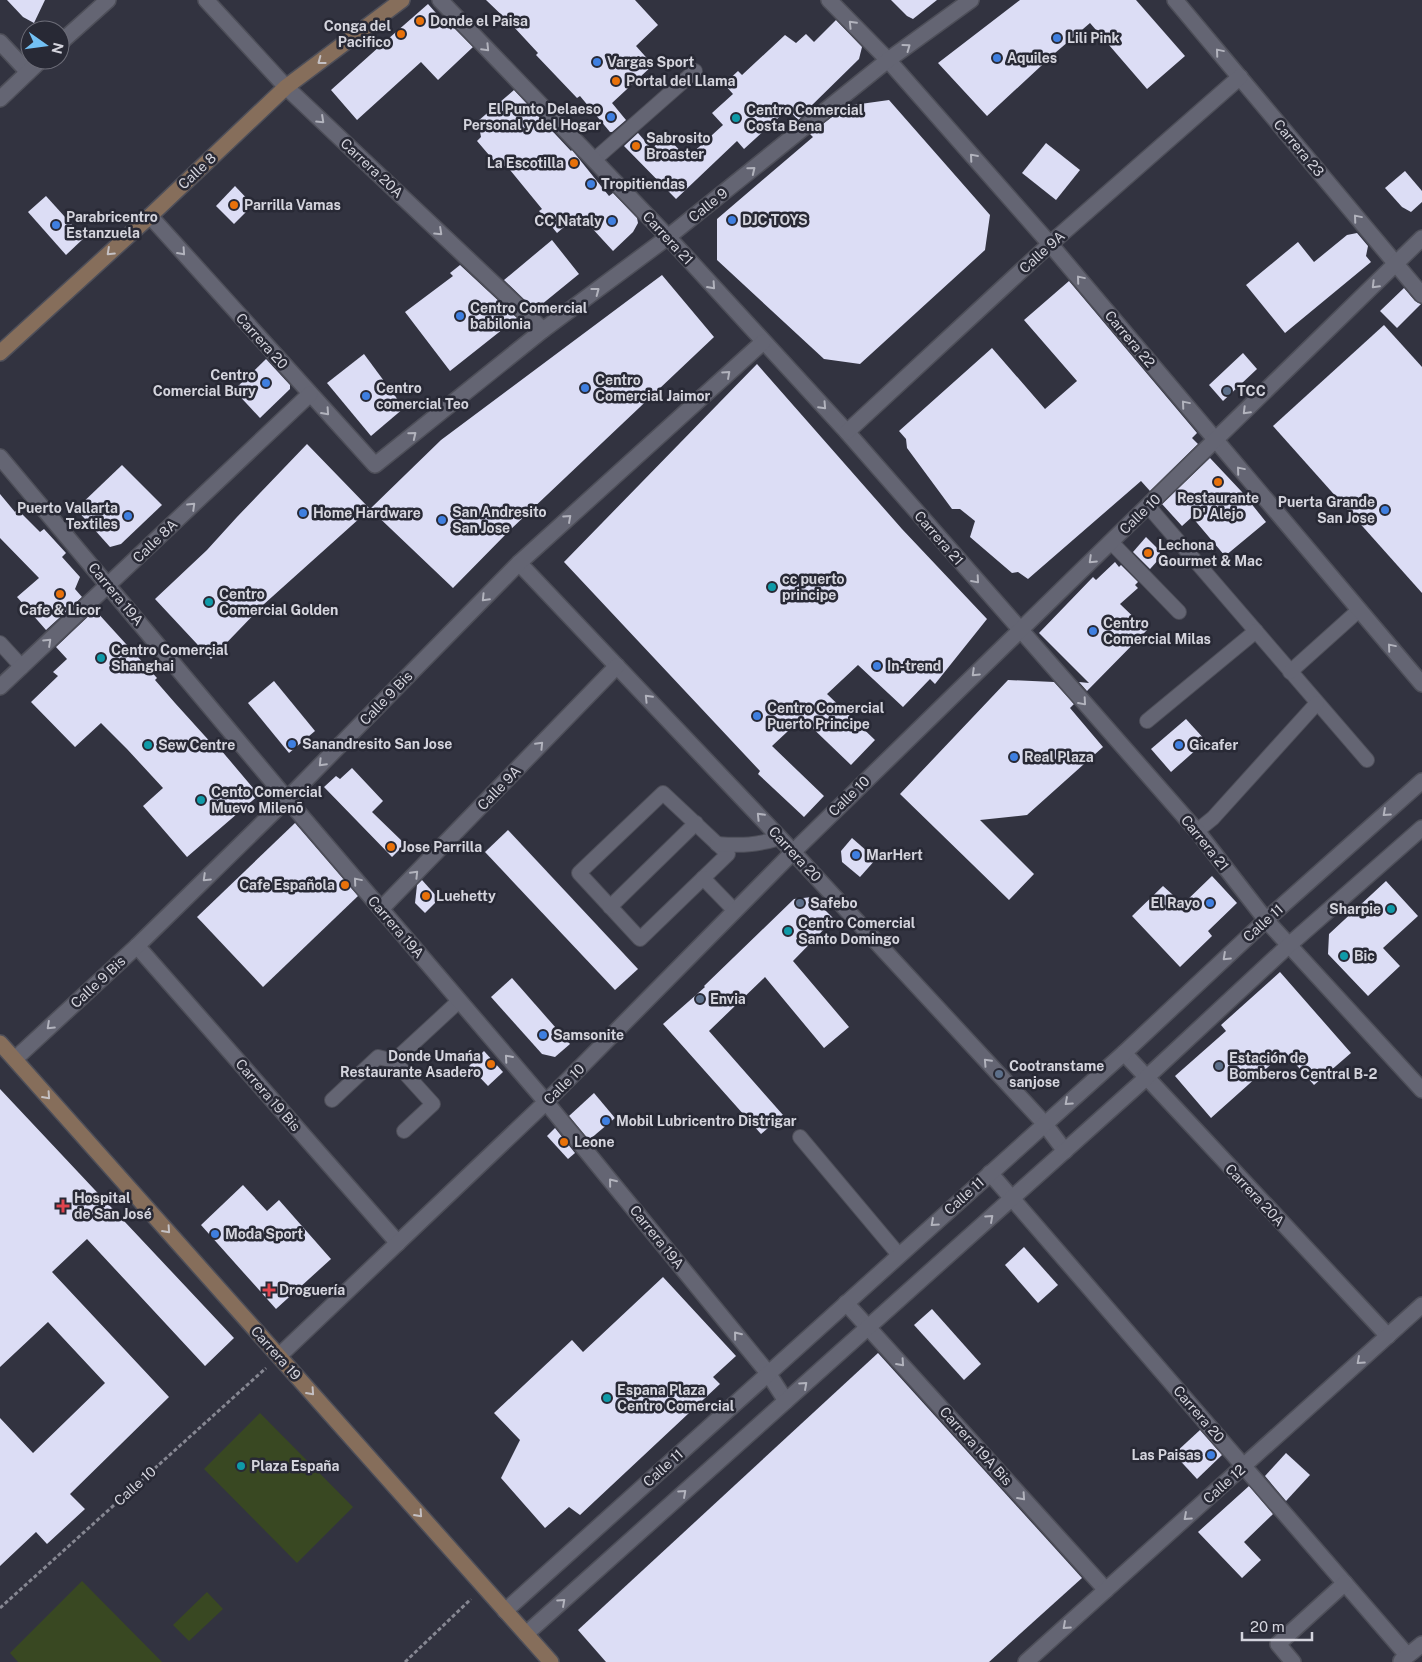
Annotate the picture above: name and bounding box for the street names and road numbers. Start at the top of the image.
street label: Carrera 23 [1271,116,1328,180]
street label: Carrera 20A [338,135,406,201]
street label: Calle 8 [175,150,219,192]
street label: Calle 9 [685,184,731,225]
street label: Carrera 21 [639,208,697,268]
street label: Calle 9A [1016,228,1068,276]
street label: Carrera 22 [1102,307,1158,371]
street label: Carrera 20 [233,310,291,372]
street label: Calle 10 [1116,491,1164,537]
street label: Carrera 21 [911,508,967,568]
street label: Calle 8A [129,516,181,566]
street label: Carrera 19A [85,559,147,629]
street label: Calle 9 Bis [356,668,416,728]
street label: Calle 9A [474,763,524,813]
street label: Calle 10 [825,773,873,819]
street label: Carrera 21 [1178,812,1232,874]
street label: Carrera 20 [766,823,824,885]
street label: Carrera 19A [365,893,427,961]
street label: Calle 11 [1240,901,1286,945]
street label: Calle 9 Bis [67,953,129,1011]
street label: Carrera 19 Bis [232,1056,304,1134]
street label: Calle 10 [540,1060,588,1108]
street label: Carrera 20A [1222,1161,1288,1229]
street label: Calle 11 [941,1174,987,1218]
street label: Carrera 19A [627,1202,687,1272]
street label: Carrera 19 [248,1323,304,1383]
street label: Carrera 20 [1170,1383,1228,1445]
street label: Carrera 19A Bis [937,1403,1015,1489]
street label: Calle 11 [640,1446,686,1490]
street label: Calle 12 [1200,1461,1248,1507]
street label: Calle 10 [111,1463,159,1509]

